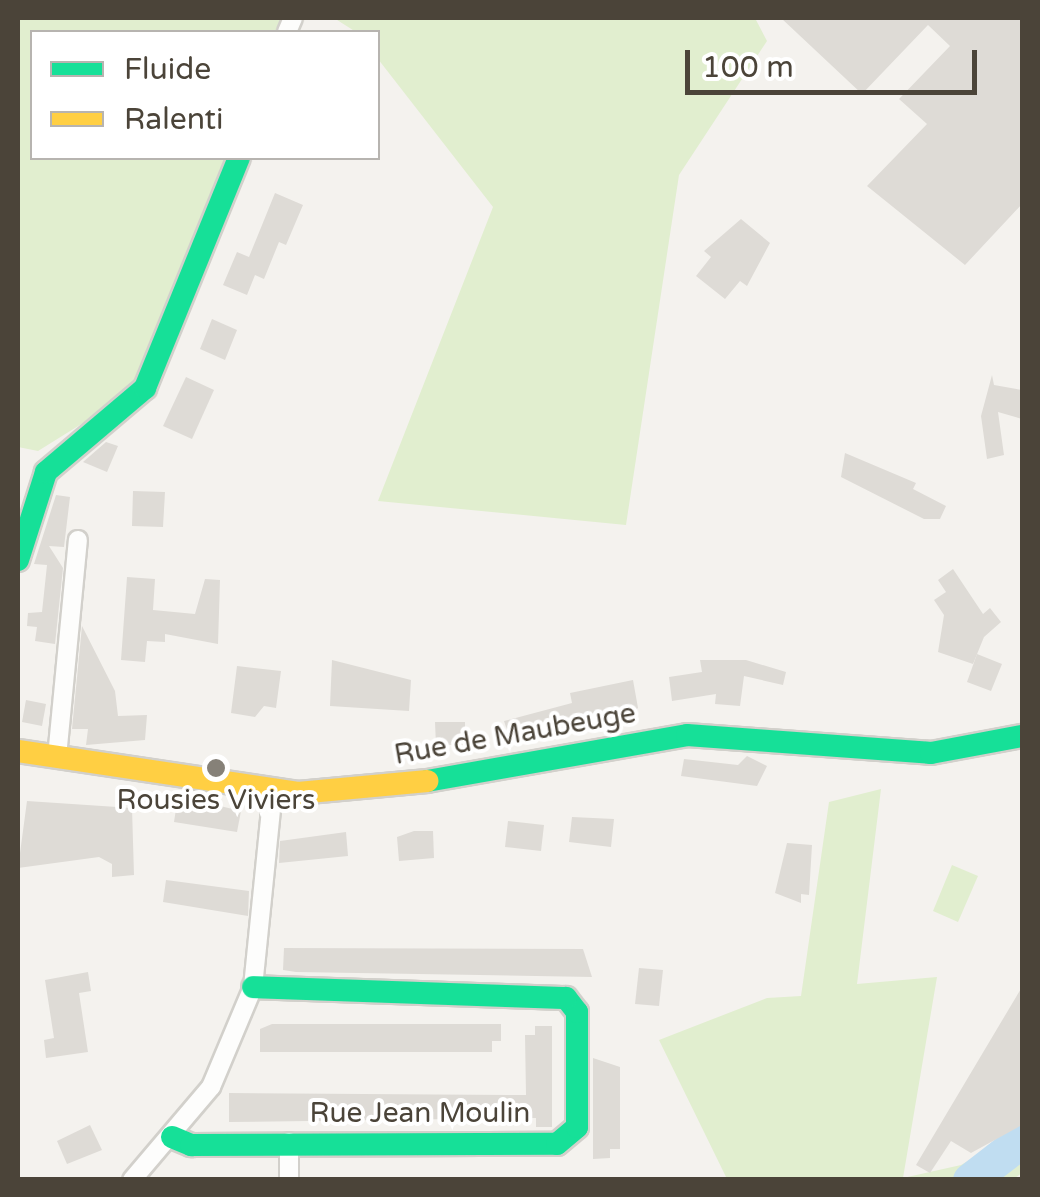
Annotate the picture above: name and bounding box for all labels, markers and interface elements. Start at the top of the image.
legend [30,30,380,160]
scale bar [690,30,982,92]
text: 100 m [702,49,794,86]
text: Fluide [124,51,211,88]
text: Ralenti [124,101,224,138]
street label: Rue de Maubeuge [392,696,638,772]
marker: Rousies Viviers [205,757,227,779]
place label: Rousies Viviers [117,783,315,817]
street label: Rue Jean Moulin [310,1096,530,1130]

